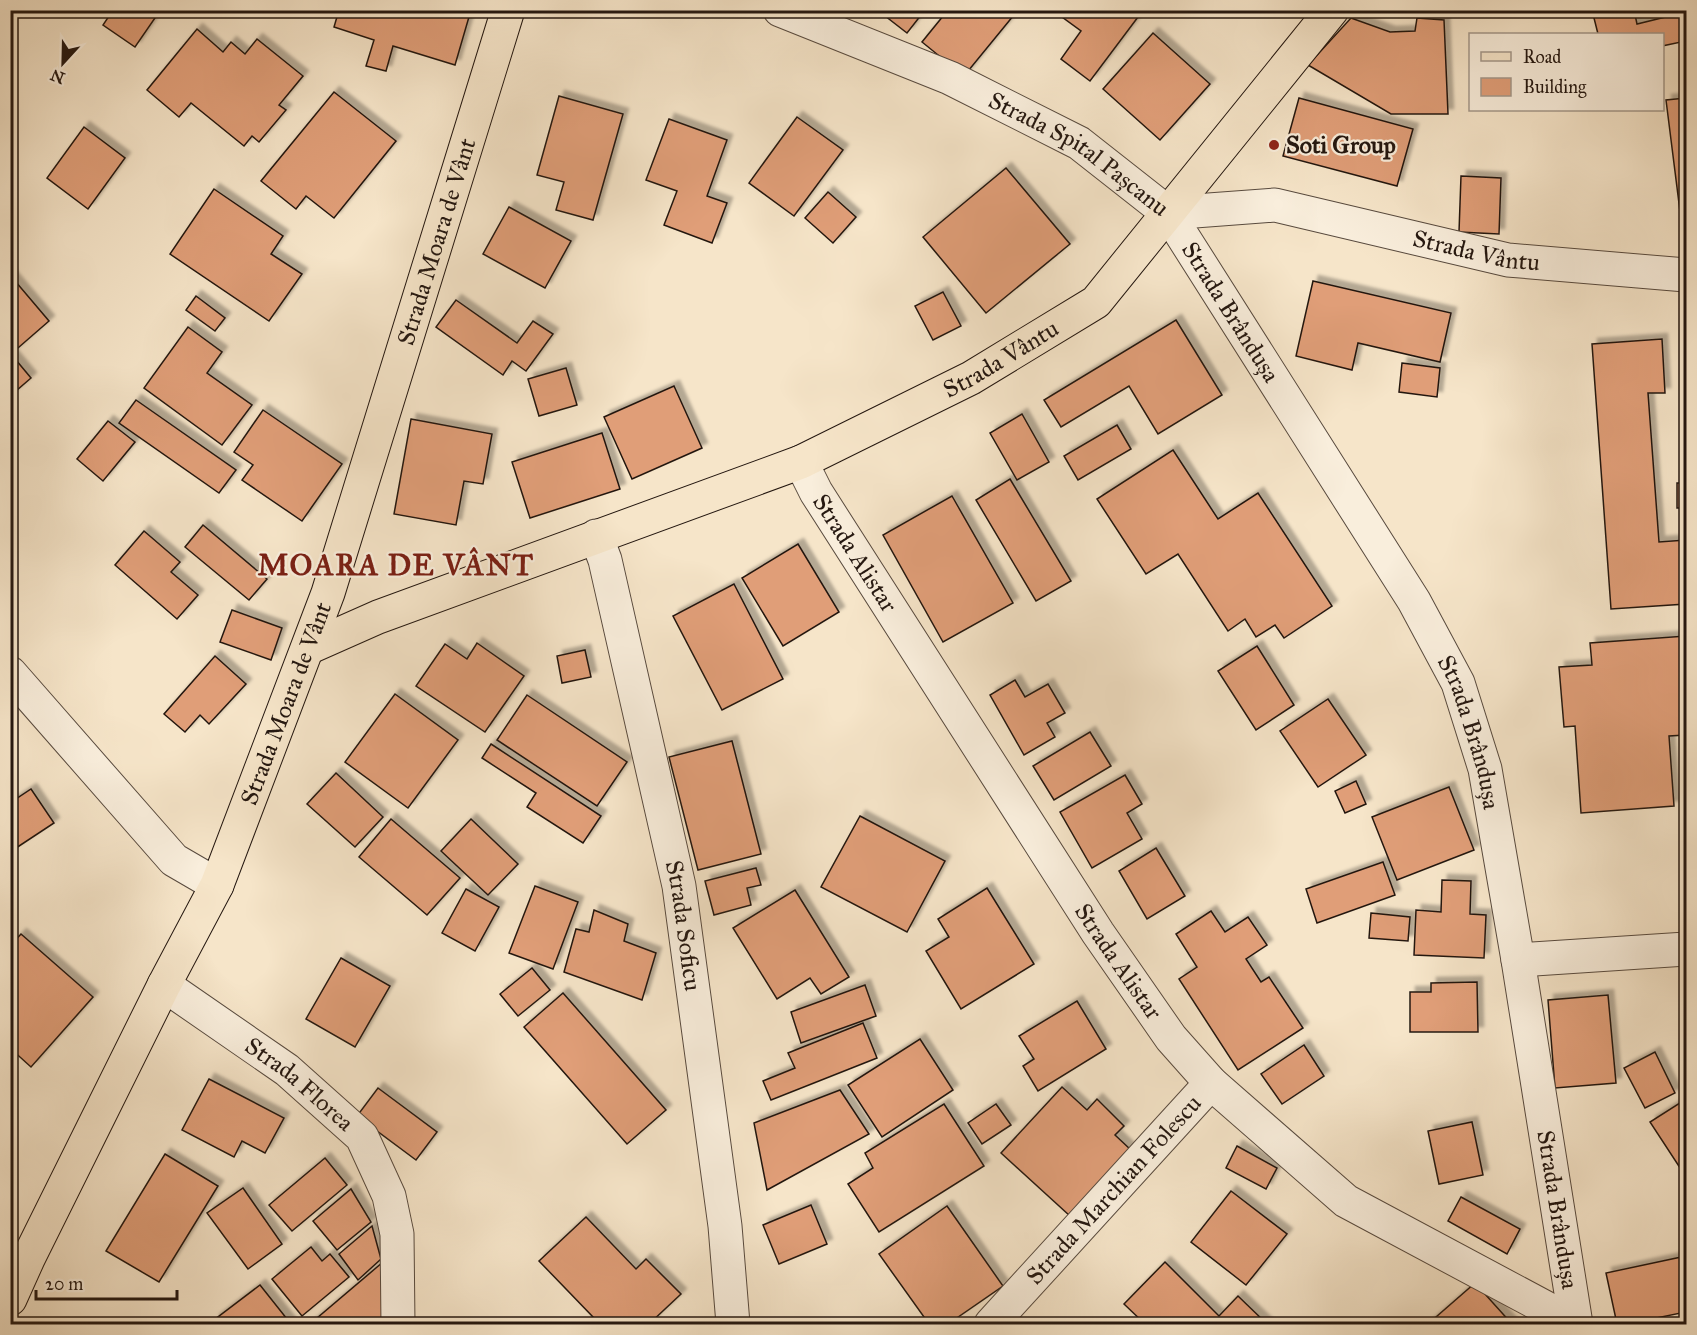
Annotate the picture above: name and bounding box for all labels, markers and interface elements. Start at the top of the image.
north arrow [33,33,93,93]
legend [1469,33,1664,111]
text: Road [1523,46,1561,68]
text: N [47,65,67,88]
text: Building [1523,76,1587,99]
street label: Strada Spital Pașcanu [984,85,1175,223]
place label: Soti Group [1286,130,1396,160]
street label: Strada Moara de Vânt [390,134,483,349]
marker: Soti Group [1267,138,1281,152]
street label: Strada Vântu [1410,223,1541,278]
street label: Strada Brândușa [1175,236,1287,389]
street label: Strada Vântu [938,313,1064,404]
street label: Strada Alistar [806,488,904,618]
district label: MOARA DE VÂNT [258,546,534,583]
street label: Strada Moara de Vânt [234,597,338,809]
street label: Strada Brândușa [1431,650,1507,813]
street label: Strada Soficu [659,858,708,993]
street label: Strada Alistar [1068,898,1169,1026]
street label: Strada Florea [239,1031,361,1138]
street label: Strada Marchian Folescu [1020,1088,1208,1291]
street label: Strada Brândușa [1530,1128,1585,1292]
scale bar [36,1263,177,1301]
text: 20 m [45,1273,83,1295]

